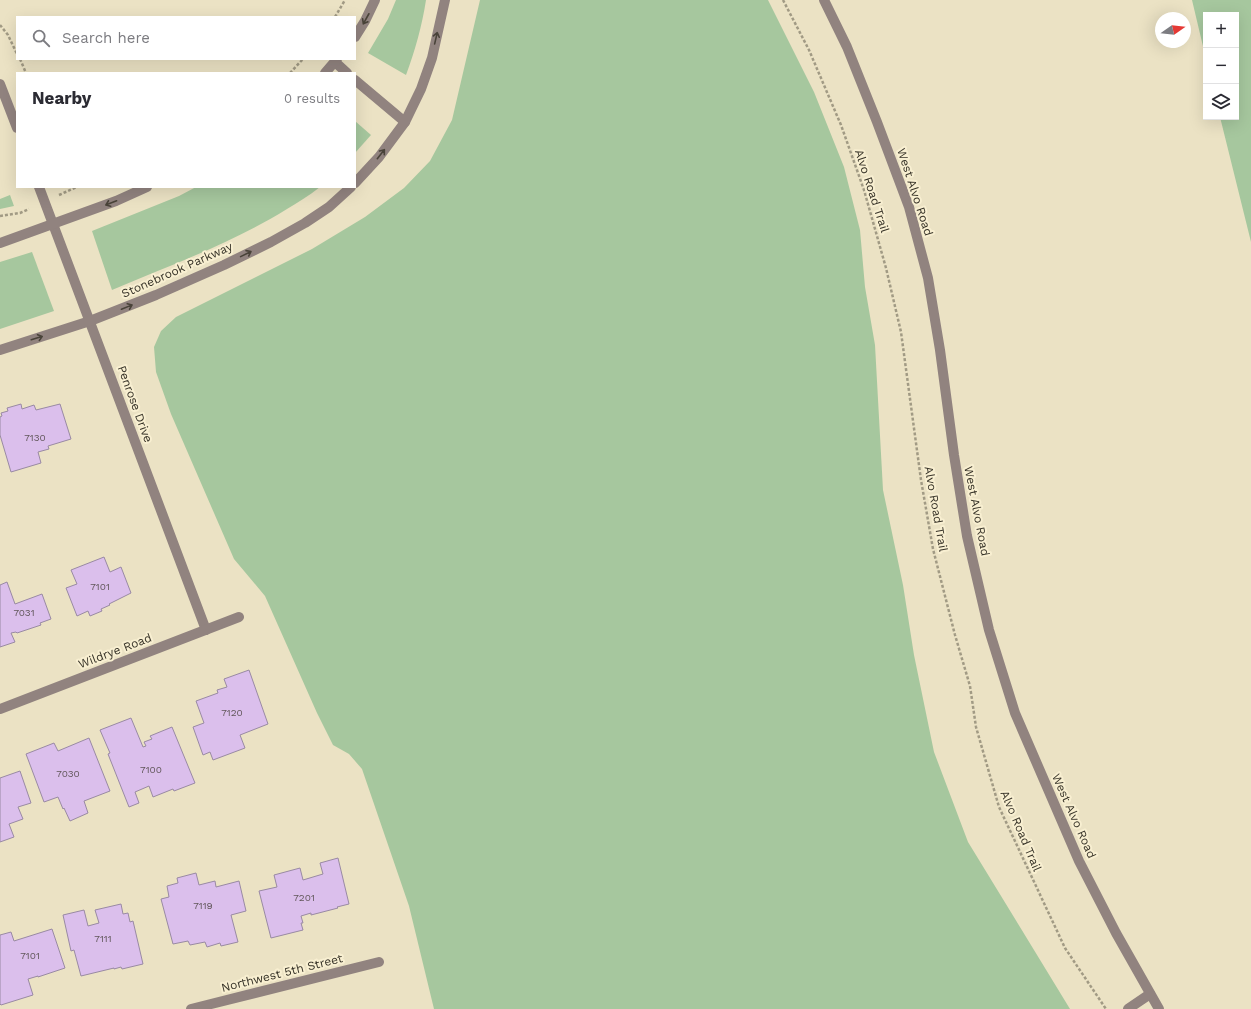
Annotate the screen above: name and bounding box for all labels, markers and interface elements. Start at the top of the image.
north arrow [1155,12,1191,48]
map controls [1203,12,1239,120]
button: + [1203,12,1239,48]
one-way arrow [362,13,369,25]
search box [16,16,356,60]
icon: search [30,27,52,49]
text: Search here [62,29,150,47]
one-way arrow [433,32,441,45]
button: − [1203,48,1239,84]
button: layers [1203,84,1239,120]
text: Nearby [32,88,91,108]
text: 0 results [284,91,340,106]
street label: West Alvo Road [894,146,936,238]
one-way arrow [377,148,385,159]
street label: Alvo Road Trail [852,148,892,235]
one-way arrow [106,199,118,207]
street label: Stonebrook Parkway [119,239,235,301]
one-way arrow [239,250,251,257]
one-way arrow [120,302,132,310]
one-way arrow [31,334,44,341]
street label: Penrose Drive [115,364,155,444]
house number: 7130 [24,432,46,443]
street label: Alvo Road Trail [922,465,950,553]
street label: West Alvo Road [961,465,993,557]
house number: 7101 [90,581,110,592]
house number: 7031 [13,607,35,618]
street label: Wildrye Road [76,631,154,671]
house number: 7120 [221,707,243,718]
house number: 7100 [140,764,162,775]
house number: 7030 [56,768,80,779]
street label: West Alvo Road [1049,771,1099,861]
street label: Alvo Road Trail [998,788,1045,874]
house number: 7201 [293,892,315,903]
house number: 7119 [193,900,213,911]
house number: 7111 [94,933,112,944]
house number: 7101 [20,950,40,961]
street label: Northwest 5th Street [220,951,344,995]

